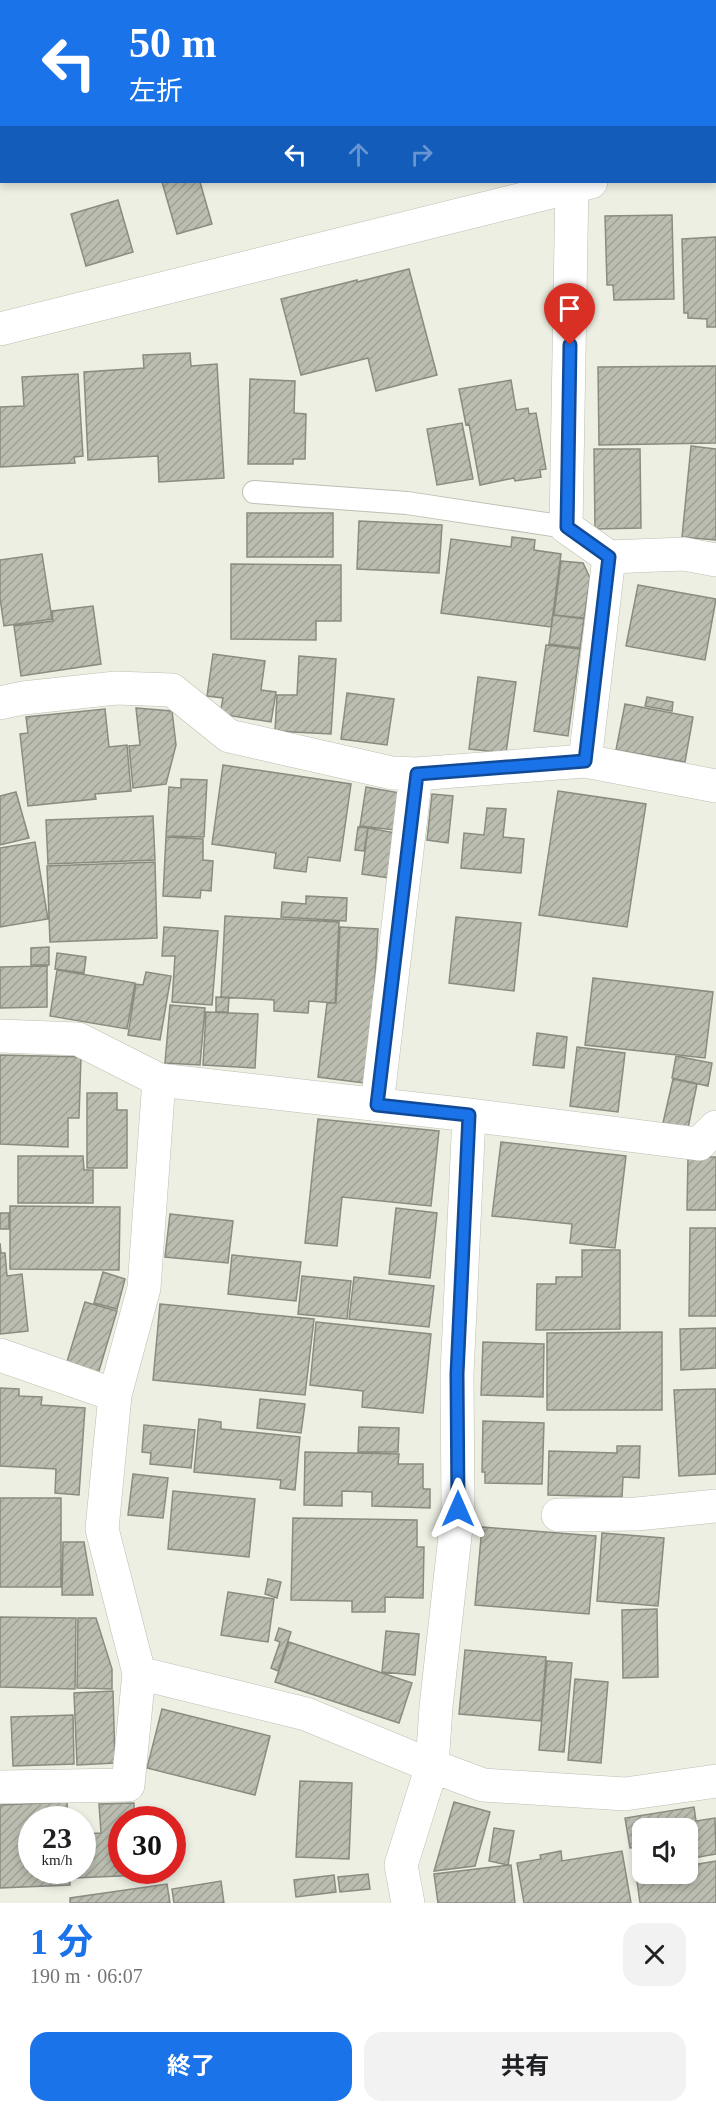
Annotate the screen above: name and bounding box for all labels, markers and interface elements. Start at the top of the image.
text: 50 m [129,20,217,66]
icon: left [30,24,108,102]
text: 左折 [129,76,183,106]
icon: left [279,138,312,171]
icon: ahead [342,138,375,171]
icon: right [405,138,438,171]
pin [544,283,595,345]
icon: arrive [553,292,586,325]
position arrow [426,1477,490,1541]
speed limit sign: 30 [108,1806,186,1884]
map controls [632,1818,698,1884]
button: sound [632,1818,698,1884]
text: 23 [42,1821,72,1854]
text: km/h [42,1852,72,1868]
text: 1 分 [30,1922,93,1962]
button: close [623,1923,686,1986]
text: 190 m · 06:07 [30,1965,143,1987]
button: 終了 [30,2032,352,2101]
button: 共有 [364,2032,686,2101]

